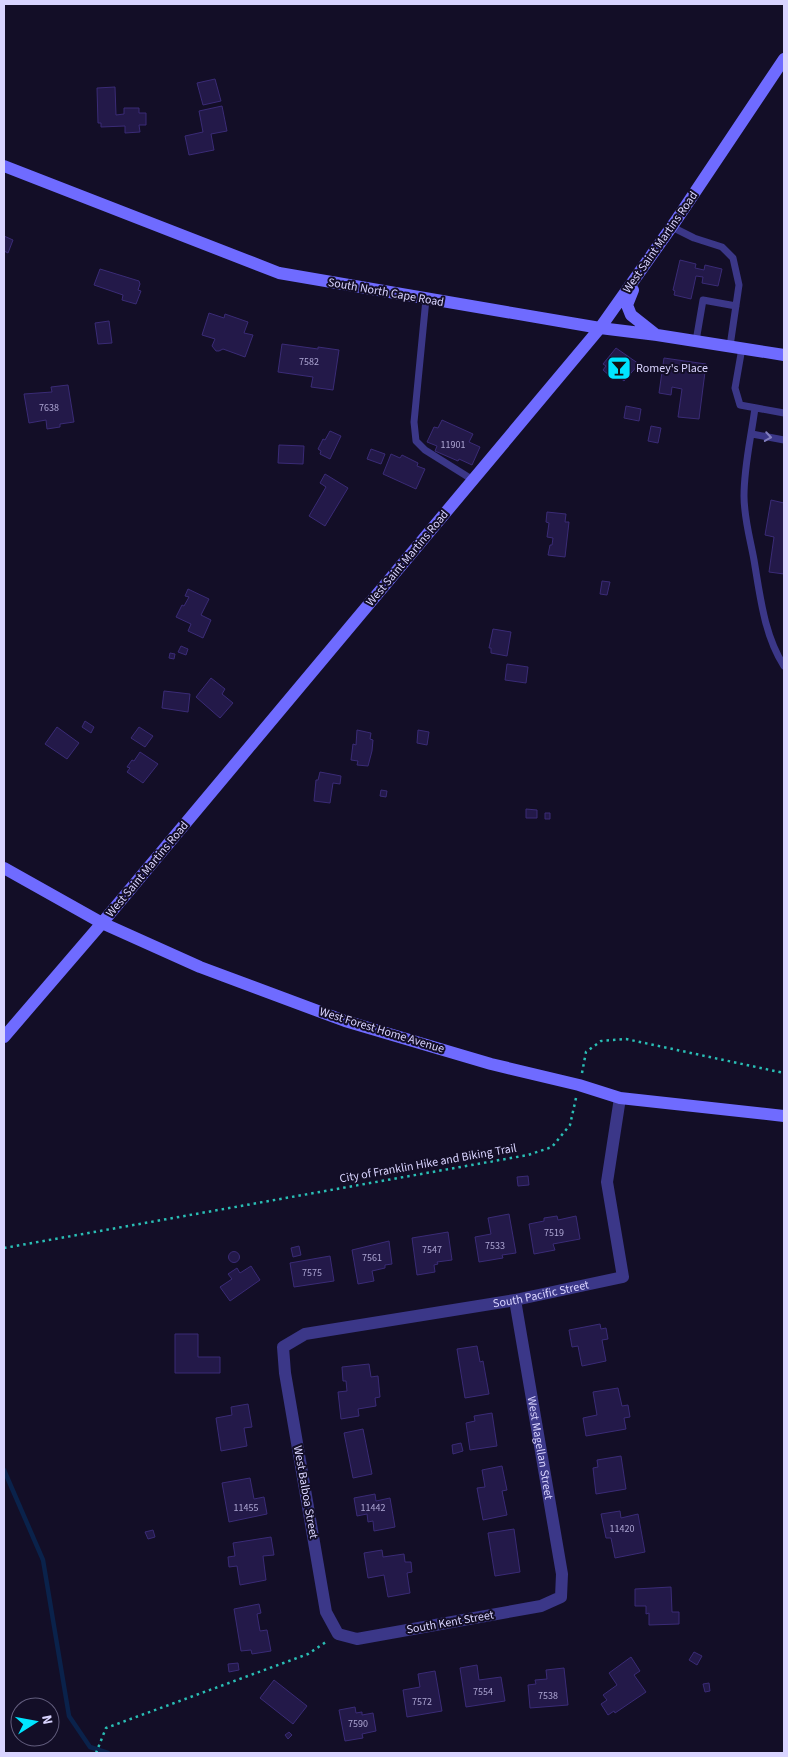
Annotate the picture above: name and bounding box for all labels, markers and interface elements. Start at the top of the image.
street label: West Saint Martins Road [619,188,702,297]
street label: South North Cape Road [327,274,445,311]
house number: 7582 [299,355,319,369]
bar icon: Romey's Place [606,355,632,381]
place label: Romey's Place [636,360,708,377]
house number: 7638 [39,401,59,415]
one-way arrow [764,431,772,442]
house number: 11901 [441,438,465,452]
street label: West Saint Martins Road [362,507,453,610]
street label: West Saint Martins Road [102,818,193,921]
street label: West Forest Home Avenue [317,1003,446,1058]
street label: City of Franklin Hike and Biking Trail [338,1140,518,1187]
house number: 7519 [544,1226,564,1240]
house number: 7533 [485,1239,505,1253]
house number: 7547 [422,1243,442,1257]
house number: 7561 [362,1251,382,1265]
house number: 7575 [302,1266,322,1280]
street label: South Pacific Street [492,1276,591,1312]
street label: West Magellan Street [523,1395,557,1501]
street label: West Balboa Street [289,1444,322,1540]
house number: 11455 [234,1501,258,1515]
house number: 11442 [361,1501,385,1515]
house number: 11420 [610,1522,634,1536]
street label: South Kent Street [405,1606,495,1639]
house number: 7554 [473,1685,493,1699]
house number: 7538 [538,1689,558,1703]
house number: 7572 [412,1695,432,1709]
north arrow [10,1697,60,1747]
text: N [36,1713,57,1726]
house number: 7590 [348,1717,368,1731]

